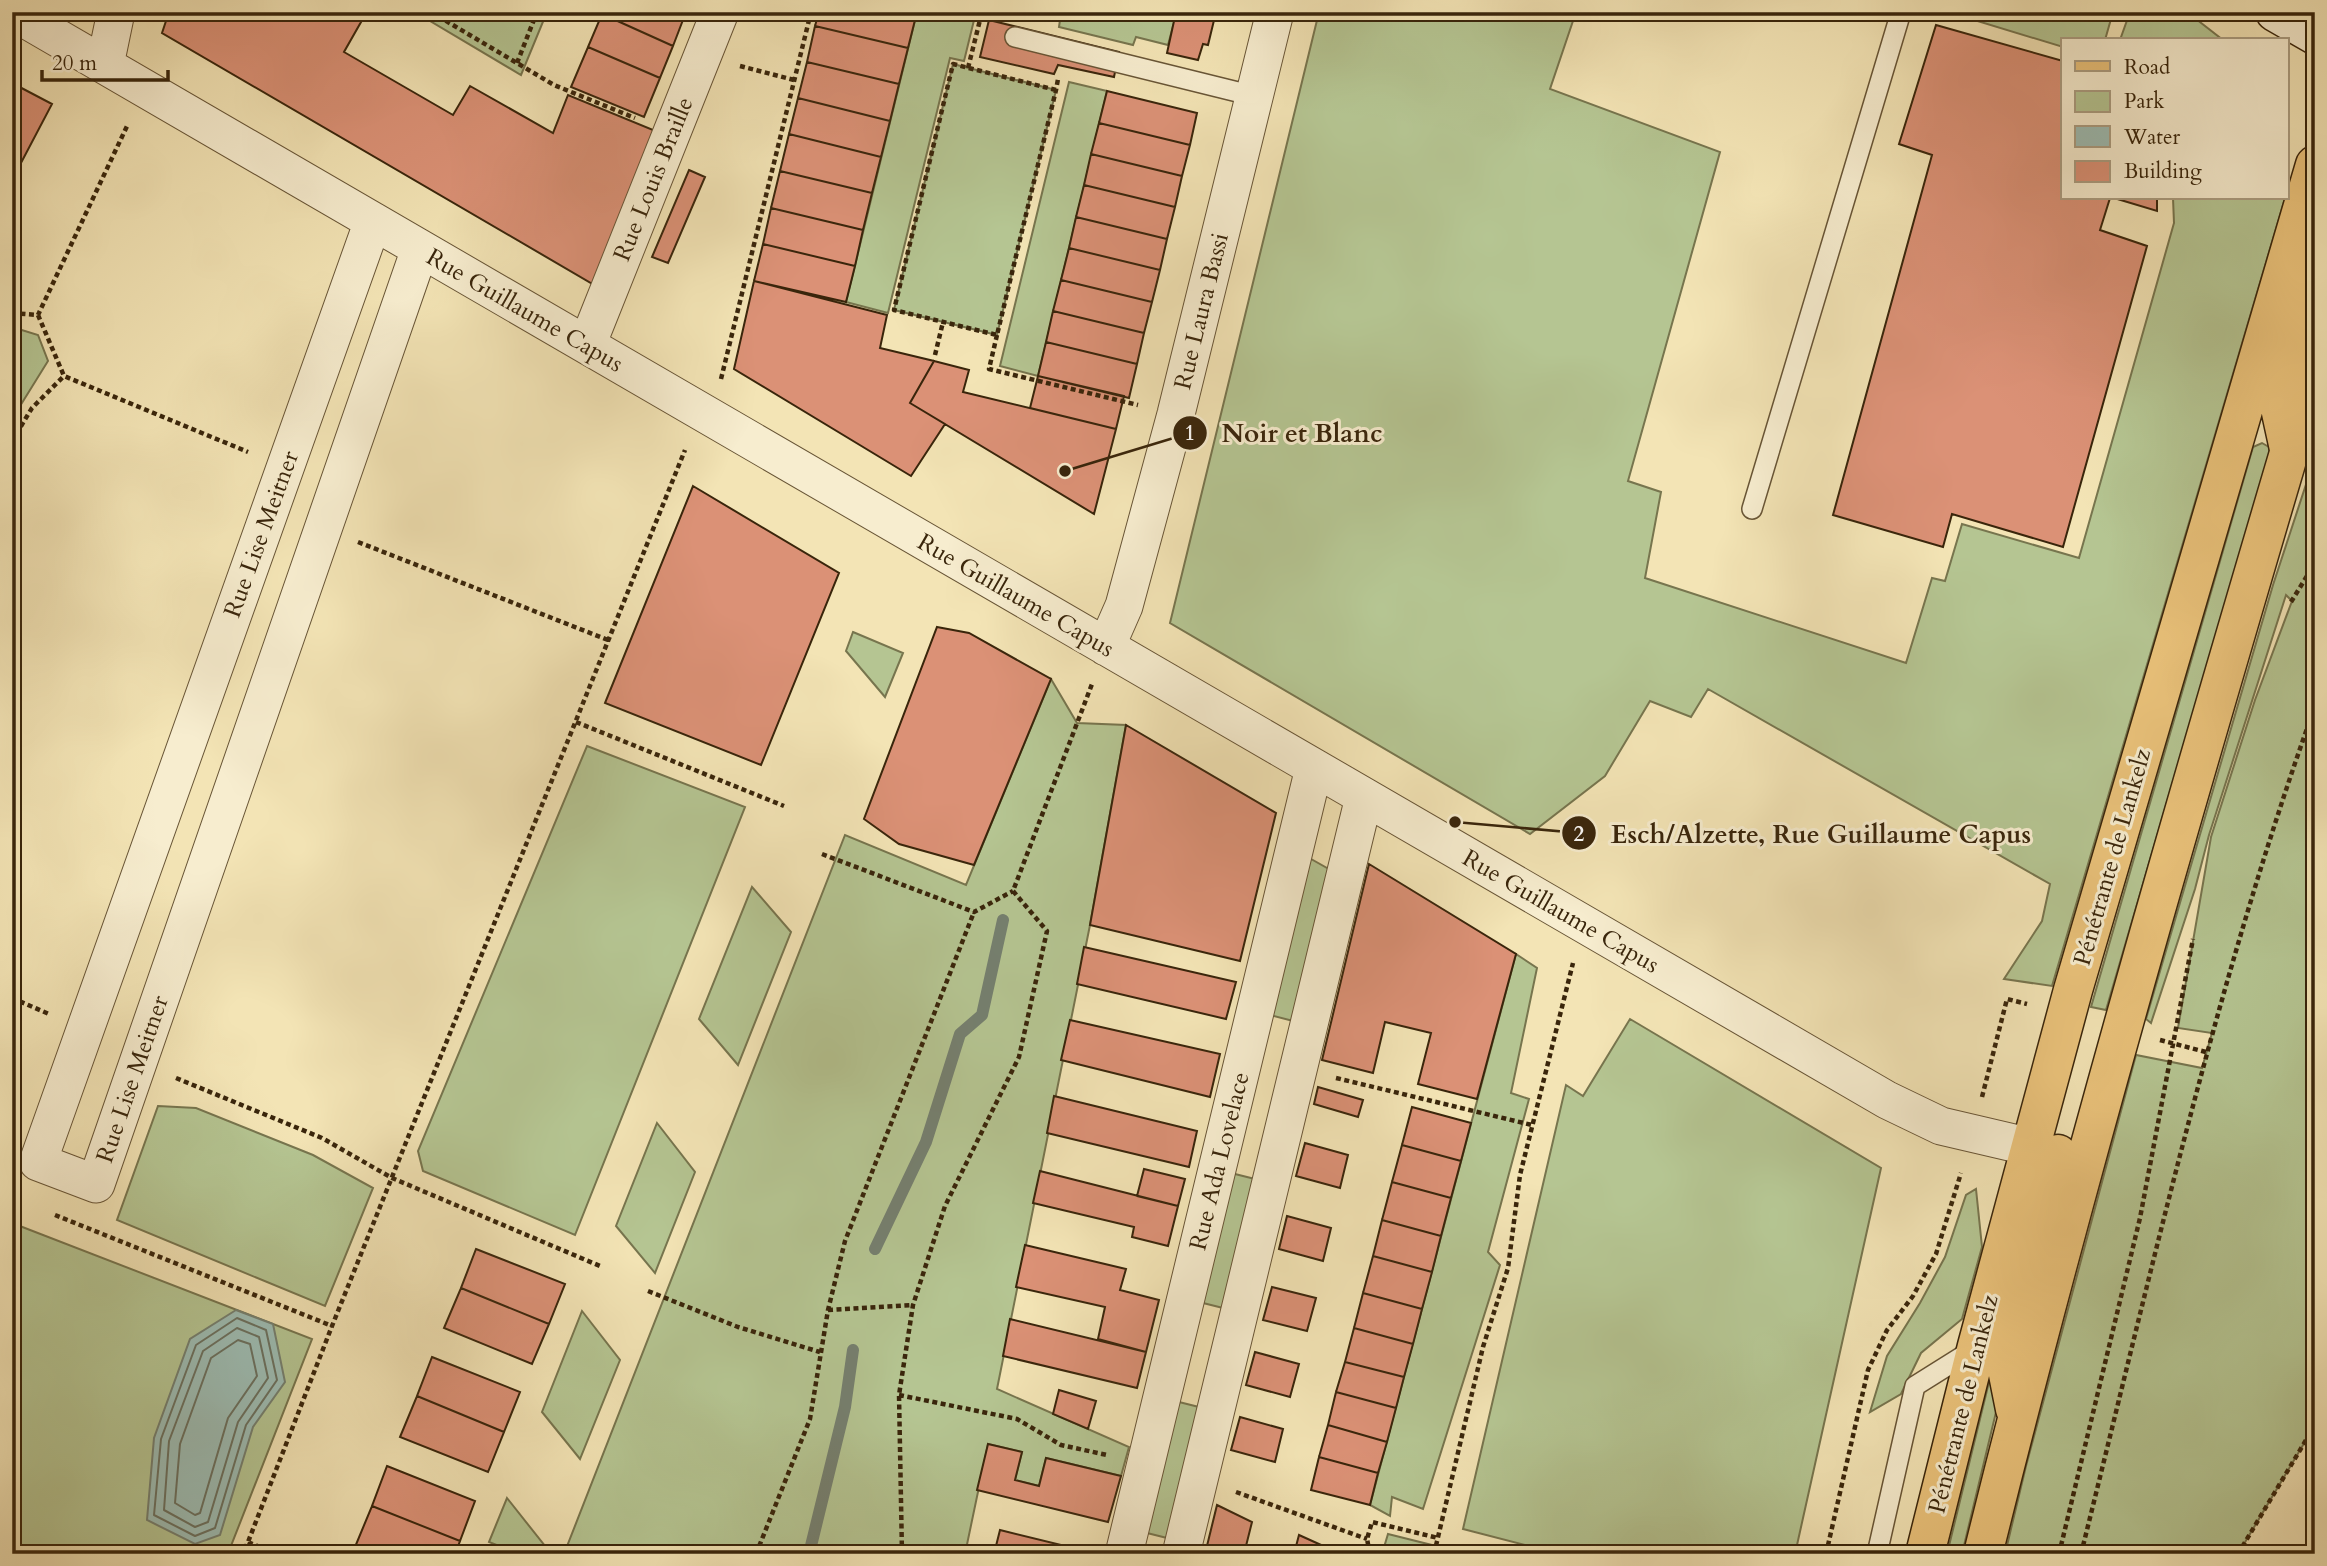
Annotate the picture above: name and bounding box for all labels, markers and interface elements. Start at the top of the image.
scale bar [42,38,168,82]
legend [2061,38,2288,200]
text: 20 m [52,49,97,78]
text: Road [2124,53,2170,82]
text: Park [2124,87,2165,116]
street label: Rue Louis Braille [606,92,701,266]
text: Water [2123,123,2180,152]
text: Building [2124,157,2202,186]
street label: Rue Laura Bassi [1166,229,1237,393]
street label: Rue Guillaume Capus [420,241,629,380]
callout: Noir et Blanc [1173,409,1397,456]
text: Noir et Blanc [1221,416,1383,451]
text: 1 [1185,419,1195,448]
street label: Rue Lise Meitner [216,446,307,622]
street label: Rue Guillaume Capus [911,526,1120,665]
street label: Pénétrante de Lankelz [2066,745,2159,969]
callout: Esch/Alzette, Rue Guillaume Capus [1562,810,2045,857]
text: Esch/Alzette, Rue Guillaume Capus [1611,817,2031,852]
text: 2 [1574,820,1585,849]
street label: Rue Guillaume Capus [1456,842,1665,981]
street label: Rue Lise Meitner [88,991,177,1167]
street label: Rue Ada Lovelace [1181,1069,1258,1254]
street label: Pénétrante de Lankelz [1920,1291,2007,1517]

